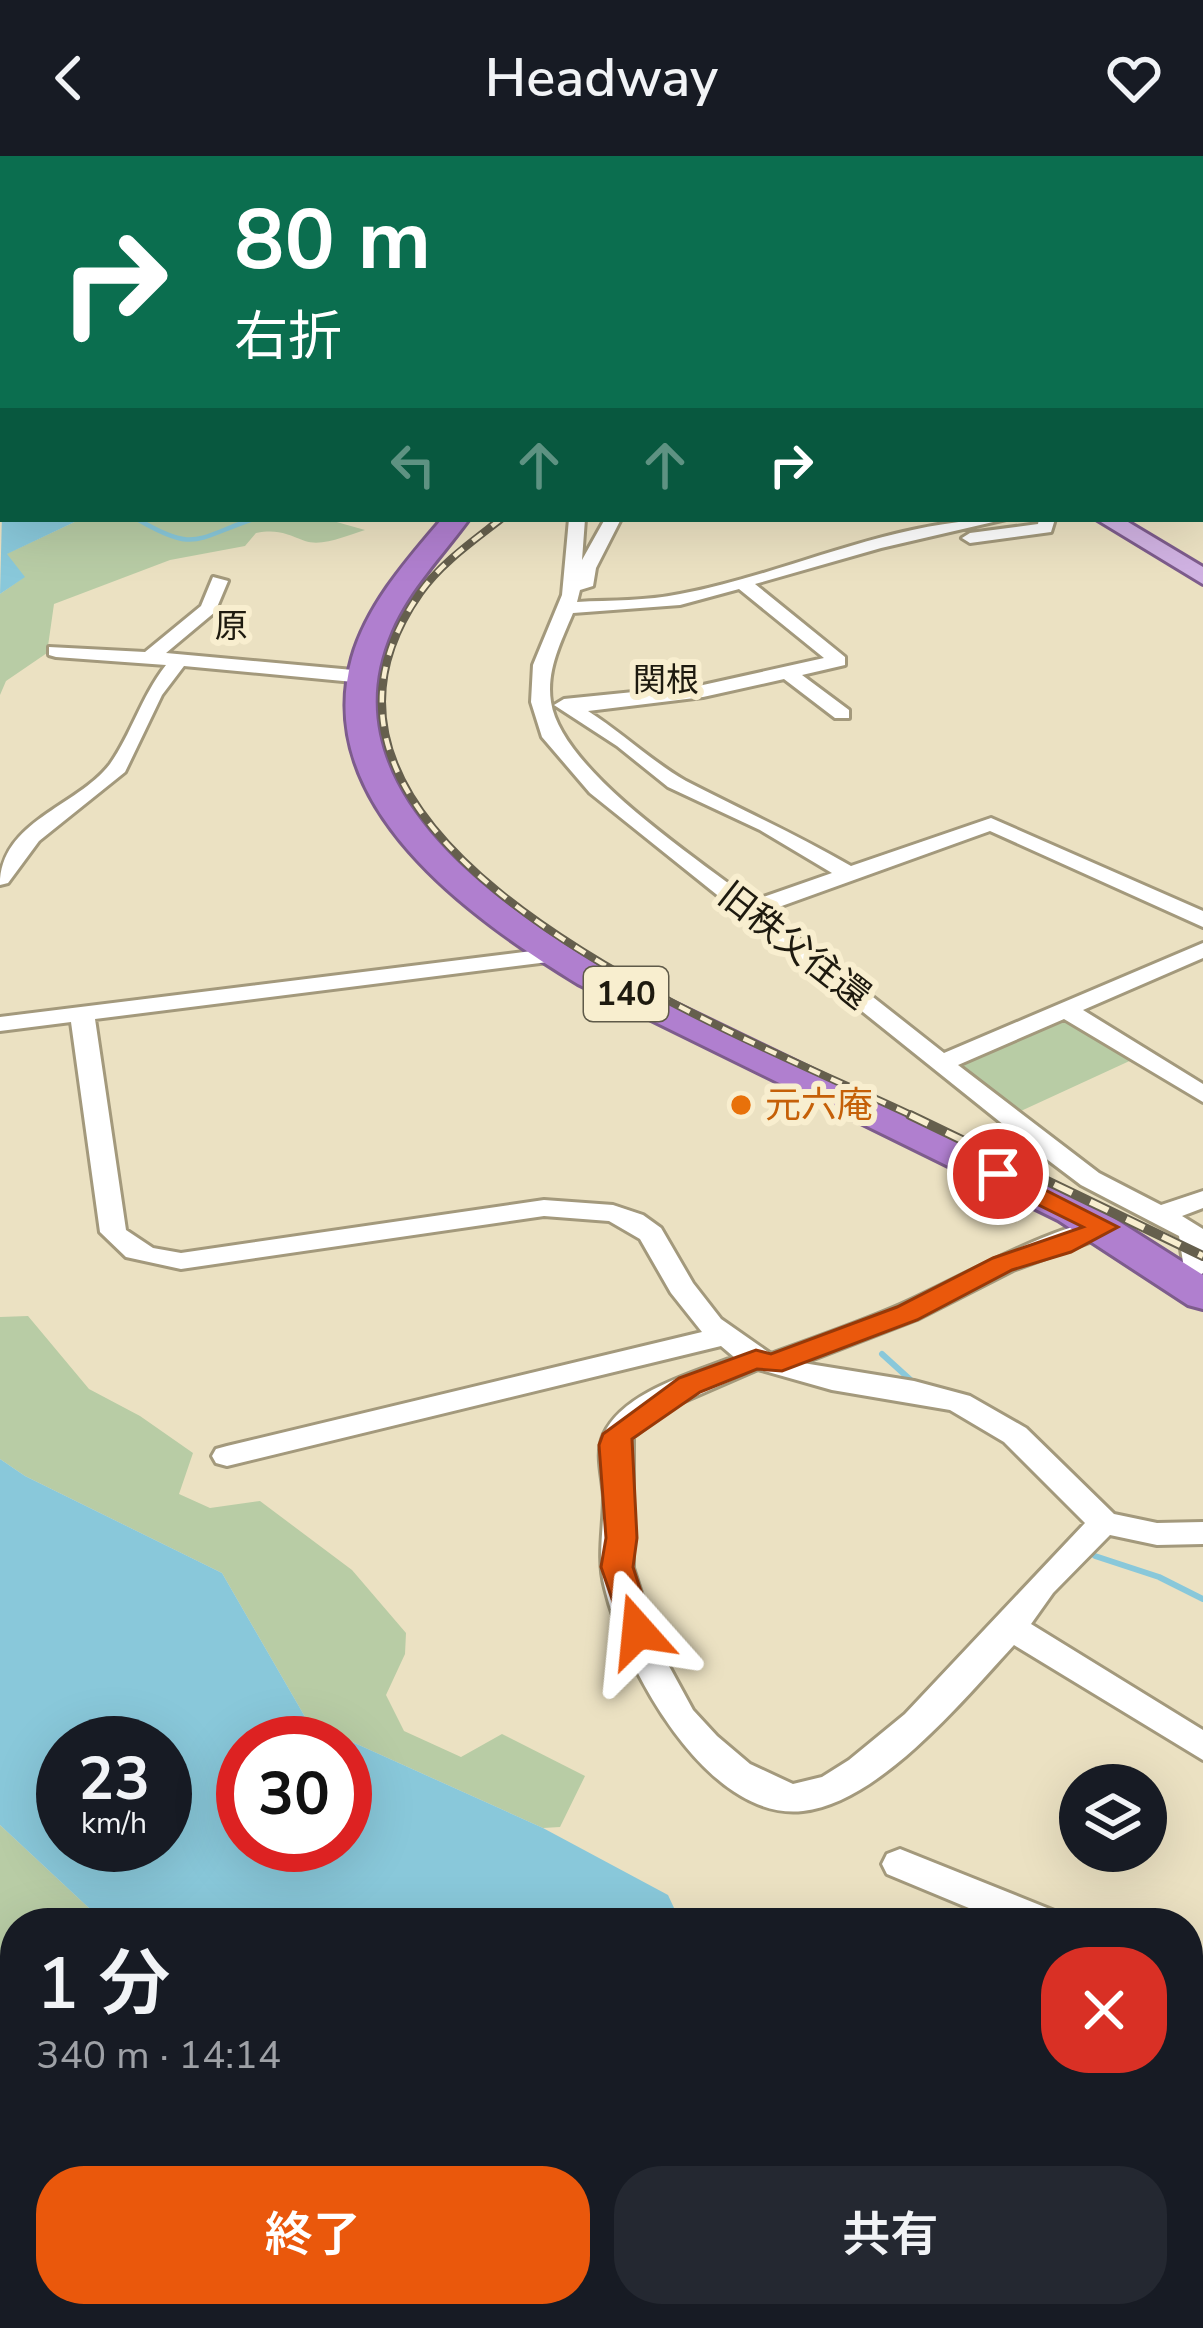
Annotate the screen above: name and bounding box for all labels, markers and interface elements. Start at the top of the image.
text: Headway [485,41,718,115]
icon: back [36,45,102,111]
icon: heart [1101,45,1167,111]
text: 80 m [234,183,431,298]
icon: right [36,204,192,360]
text: 右折 [234,300,342,374]
icon: left [380,432,446,498]
icon: ahead [506,432,572,498]
icon: ahead [632,432,698,498]
icon: right [758,432,824,498]
district label: 原 [215,604,248,649]
district label: 関根 [633,658,699,703]
street label: 旧秩父往還 [708,871,880,1021]
road number: 140 [584,967,668,1021]
place label: 元六庵 [765,1081,873,1130]
marker: 元六庵 [728,1092,754,1118]
pin [947,1123,1049,1225]
icon: arrive [965,1141,1031,1207]
position arrow [575,1568,701,1694]
speed limit sign: 30 [216,1716,372,1872]
text: 23 [78,1738,150,1820]
map controls [1059,1764,1167,1872]
button: layers [1059,1764,1167,1872]
text: km/h [81,1803,147,1844]
text: 1 分 [36,1935,170,2033]
button: close [1041,1947,1167,2073]
text: 340 m · 14:14 [36,2029,281,2082]
button: 終了 [36,2166,590,2304]
button: 共有 [614,2166,1167,2304]

